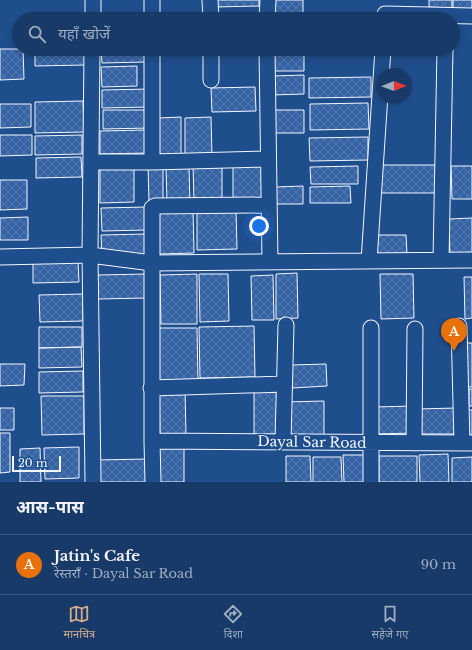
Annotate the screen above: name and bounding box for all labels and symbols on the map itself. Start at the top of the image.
north arrow [376,68,412,104]
your location [249,216,269,236]
pin: A [441,318,467,351]
street label: Dayal Sar Road [257,432,367,452]
scale bar [12,454,61,473]

